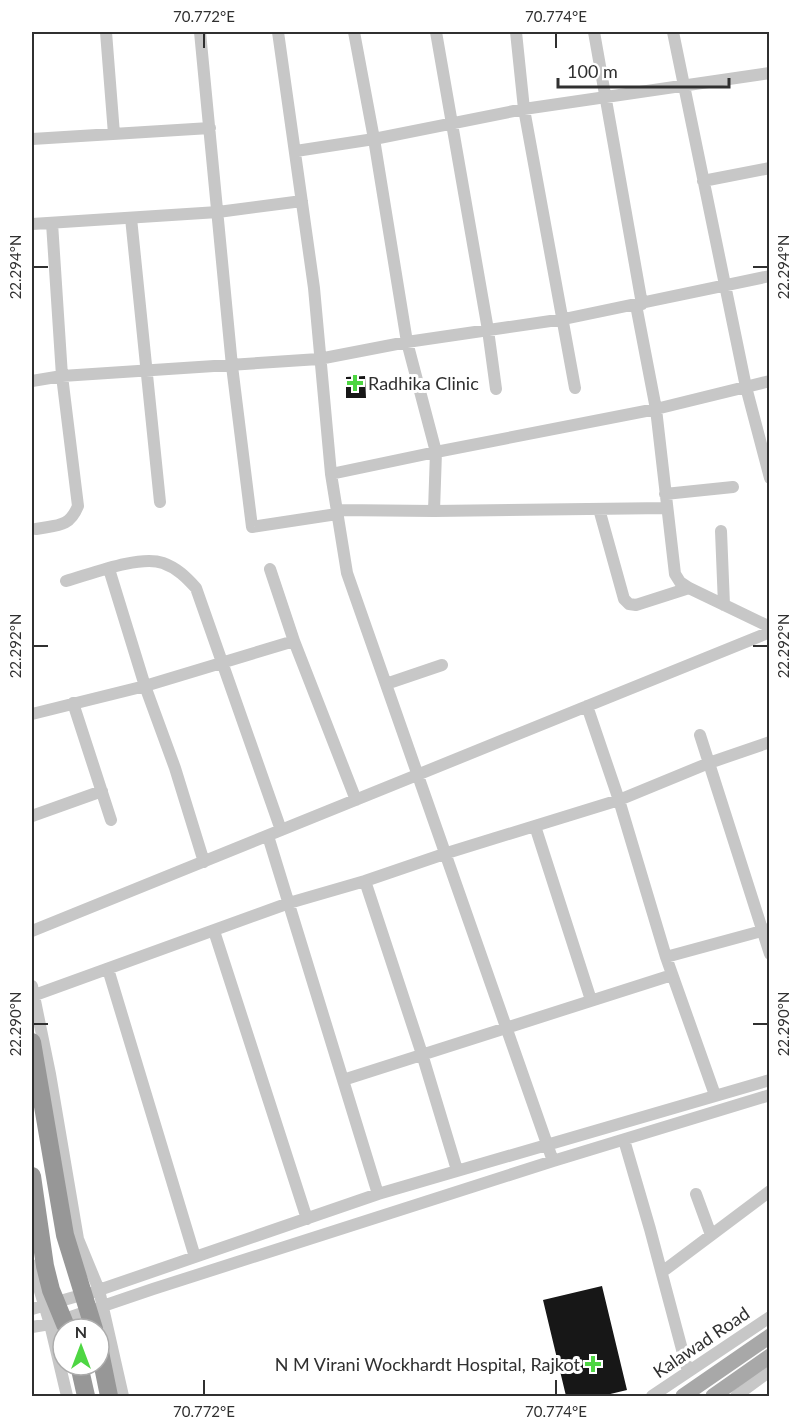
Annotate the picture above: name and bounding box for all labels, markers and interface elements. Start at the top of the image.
text: 70.772°E [173,7,235,25]
text: 70.774°E [525,7,587,25]
scale bar [558,51,729,89]
text: 100 m [567,60,618,82]
text: 22.294°N [6,235,24,299]
text: 22.294°N [774,235,792,299]
place label: Radhika Clinic [368,372,479,394]
marker: Radhika Clinic [346,374,364,392]
text: 22.292°N [6,614,24,678]
text: 22.292°N [774,614,792,678]
text: 22.290°N [6,992,24,1056]
text: 22.290°N [774,992,792,1056]
street label: Kalawad Road [649,1302,753,1382]
north arrow [51,1317,111,1377]
text: N [75,1322,87,1341]
place label: N M Virani Wockhardt Hospital, Rajkot [275,1353,581,1375]
marker: N M Virani Wockhardt Hospital, Rajkot [584,1355,602,1373]
text: 70.772°E [173,1402,235,1420]
text: 70.774°E [525,1402,587,1420]

